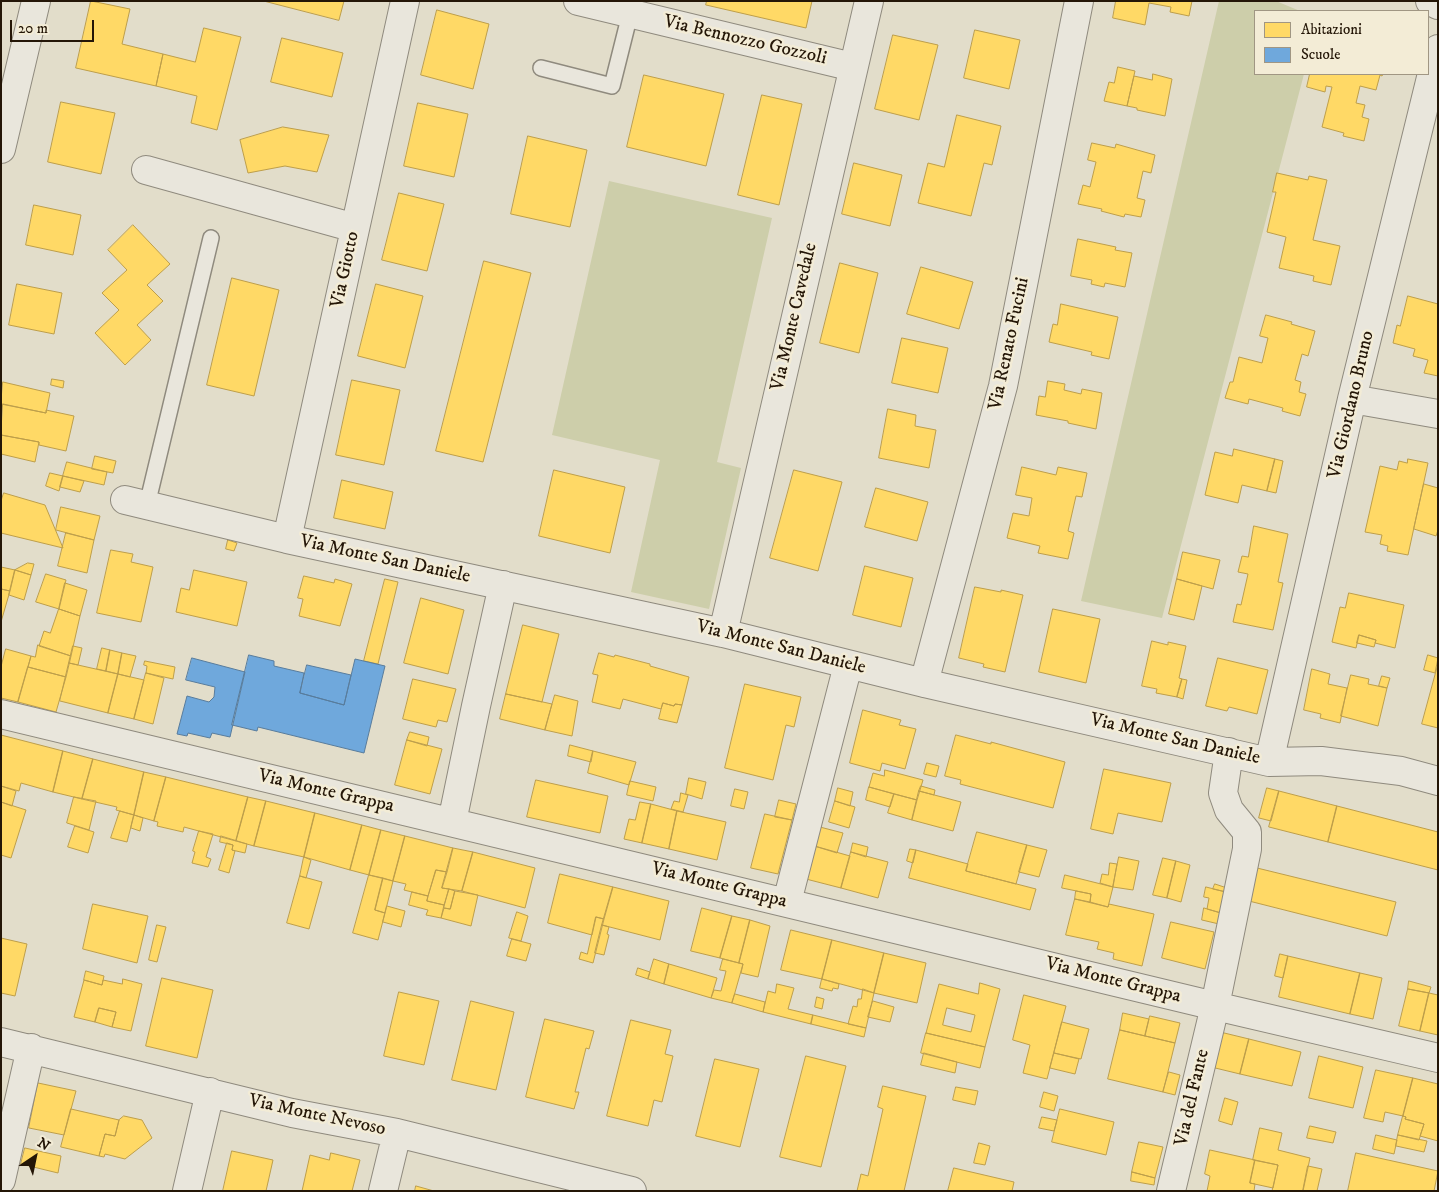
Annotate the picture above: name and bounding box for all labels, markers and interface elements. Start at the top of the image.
scale bar [12,10,96,42]
legend [1254,10,1429,75]
street label: Via Bennozzo Gozzoli [661,11,829,71]
text: 20 m [18,19,48,38]
text: Abitazioni [1301,20,1362,39]
text: Scuole [1301,45,1340,64]
street label: Via Giotto [327,230,365,310]
street label: Via Monte Cavedale [767,241,823,393]
street label: Via Renato Fucini [985,276,1035,412]
street label: Via Giordano Bruno [1324,329,1380,481]
street label: Via Monte San Daniele [298,531,472,589]
street label: Via Monte San Daniele [694,616,868,680]
street label: Via Monte San Daniele [1088,709,1262,771]
street label: Via Monte Grappa [256,765,396,819]
street label: Via Monte Grappa [649,858,789,914]
street label: Via Monte Grappa [1043,953,1183,1009]
street label: Via del Fante [1171,1047,1215,1149]
street label: Via Monte Nevoso [246,1090,388,1142]
north arrow [10,1132,60,1182]
text: N [34,1134,53,1155]

